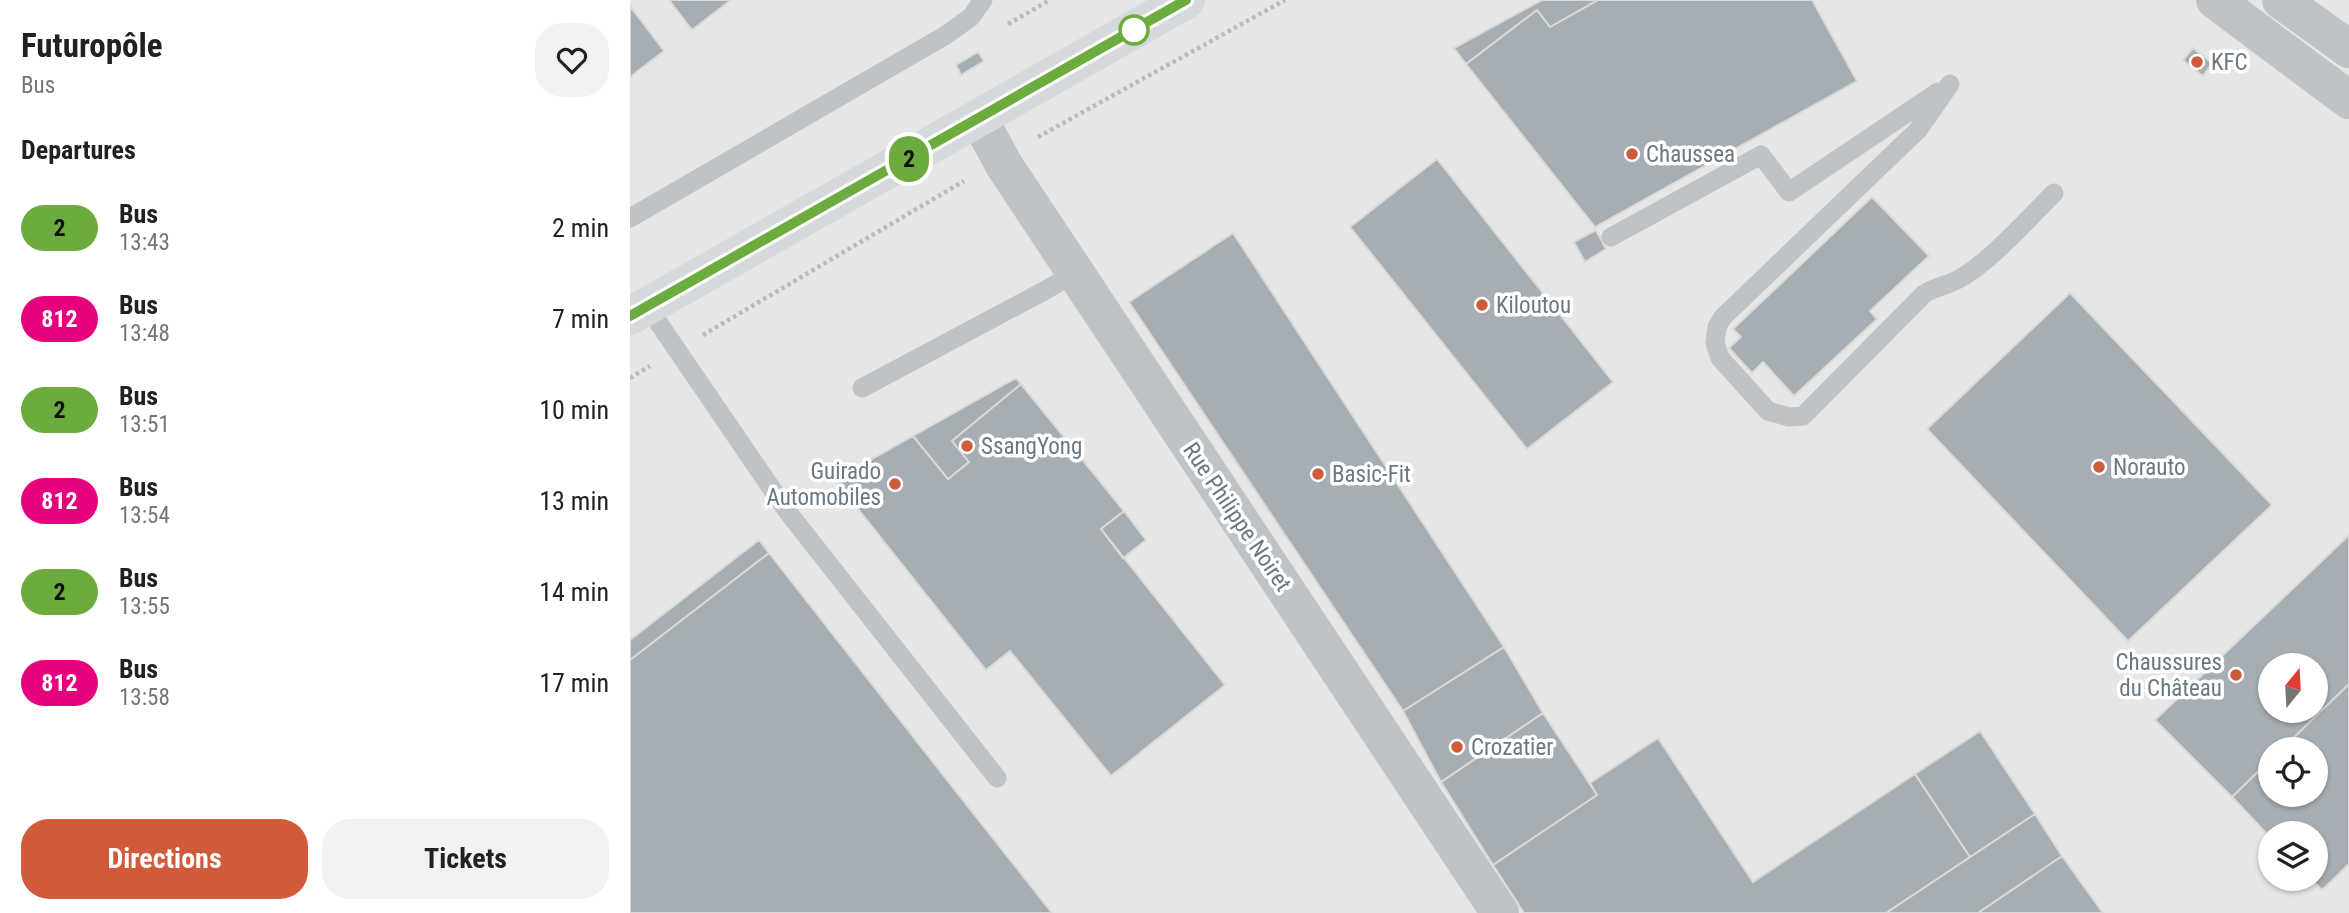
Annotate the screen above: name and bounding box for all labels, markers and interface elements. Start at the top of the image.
unlabelled marker [1119,15,1149,45]
button: heart [535,23,609,97]
text: Futuropôle [21,26,163,65]
place label: KFC [2211,49,2248,76]
marker: KFC [2189,54,2205,70]
text: Bus [21,72,55,99]
text: Departures [21,135,136,165]
line badge: 2 [886,136,932,182]
place label: Chaussea [1646,141,1735,168]
text: 2 [903,145,915,173]
marker: Chaussea [1624,146,1640,162]
text: Bus [119,199,158,229]
text: 2 min [552,213,609,243]
text: 2 [53,214,66,242]
text: 13:43 [119,229,170,256]
text: Bus [119,290,158,320]
place label: Kiloutou [1496,292,1571,319]
marker: Kiloutou [1474,297,1490,313]
text: 7 min [552,304,609,334]
text: 812 [41,305,78,333]
text: 13:48 [119,320,170,347]
text: Bus [119,381,158,411]
text: 10 min [539,395,609,425]
text: 2 [53,396,66,424]
text: 13:51 [119,411,170,438]
place label: SsangYong [981,433,1082,460]
marker: SsangYong [959,438,975,454]
street label: Rue Philippe Noiret [1177,438,1297,596]
place label: Norauto [2113,454,2186,481]
place label: Guirado Automobiles [767,458,881,511]
marker: Norauto [2091,459,2107,475]
place label: Basic-Fit [1332,461,1411,488]
marker: Basic-Fit [1310,466,1326,482]
text: Bus [119,472,158,502]
marker: Guirado Automobiles [887,476,903,492]
text: 13 min [539,486,609,516]
text: 812 [41,487,78,515]
text: 13:54 [119,502,170,529]
text: Bus [119,563,158,593]
text: 14 min [539,577,609,607]
text: 2 [53,578,66,606]
text: 13:55 [119,593,170,620]
place label: Chaussures du Château [2116,649,2222,702]
north arrow [2258,653,2328,723]
map controls [2258,653,2328,891]
text: Bus [119,654,158,684]
marker: Chaussures du Château [2228,667,2244,683]
text: 17 min [539,668,609,698]
text: 812 [41,669,78,697]
text: 13:58 [119,684,170,711]
place label: Crozatier [1471,734,1553,761]
button: locate [2258,737,2328,807]
marker: Crozatier [1449,739,1465,755]
button: Directions [21,819,308,899]
button: Tickets [322,819,609,899]
button: layers [2258,821,2328,891]

